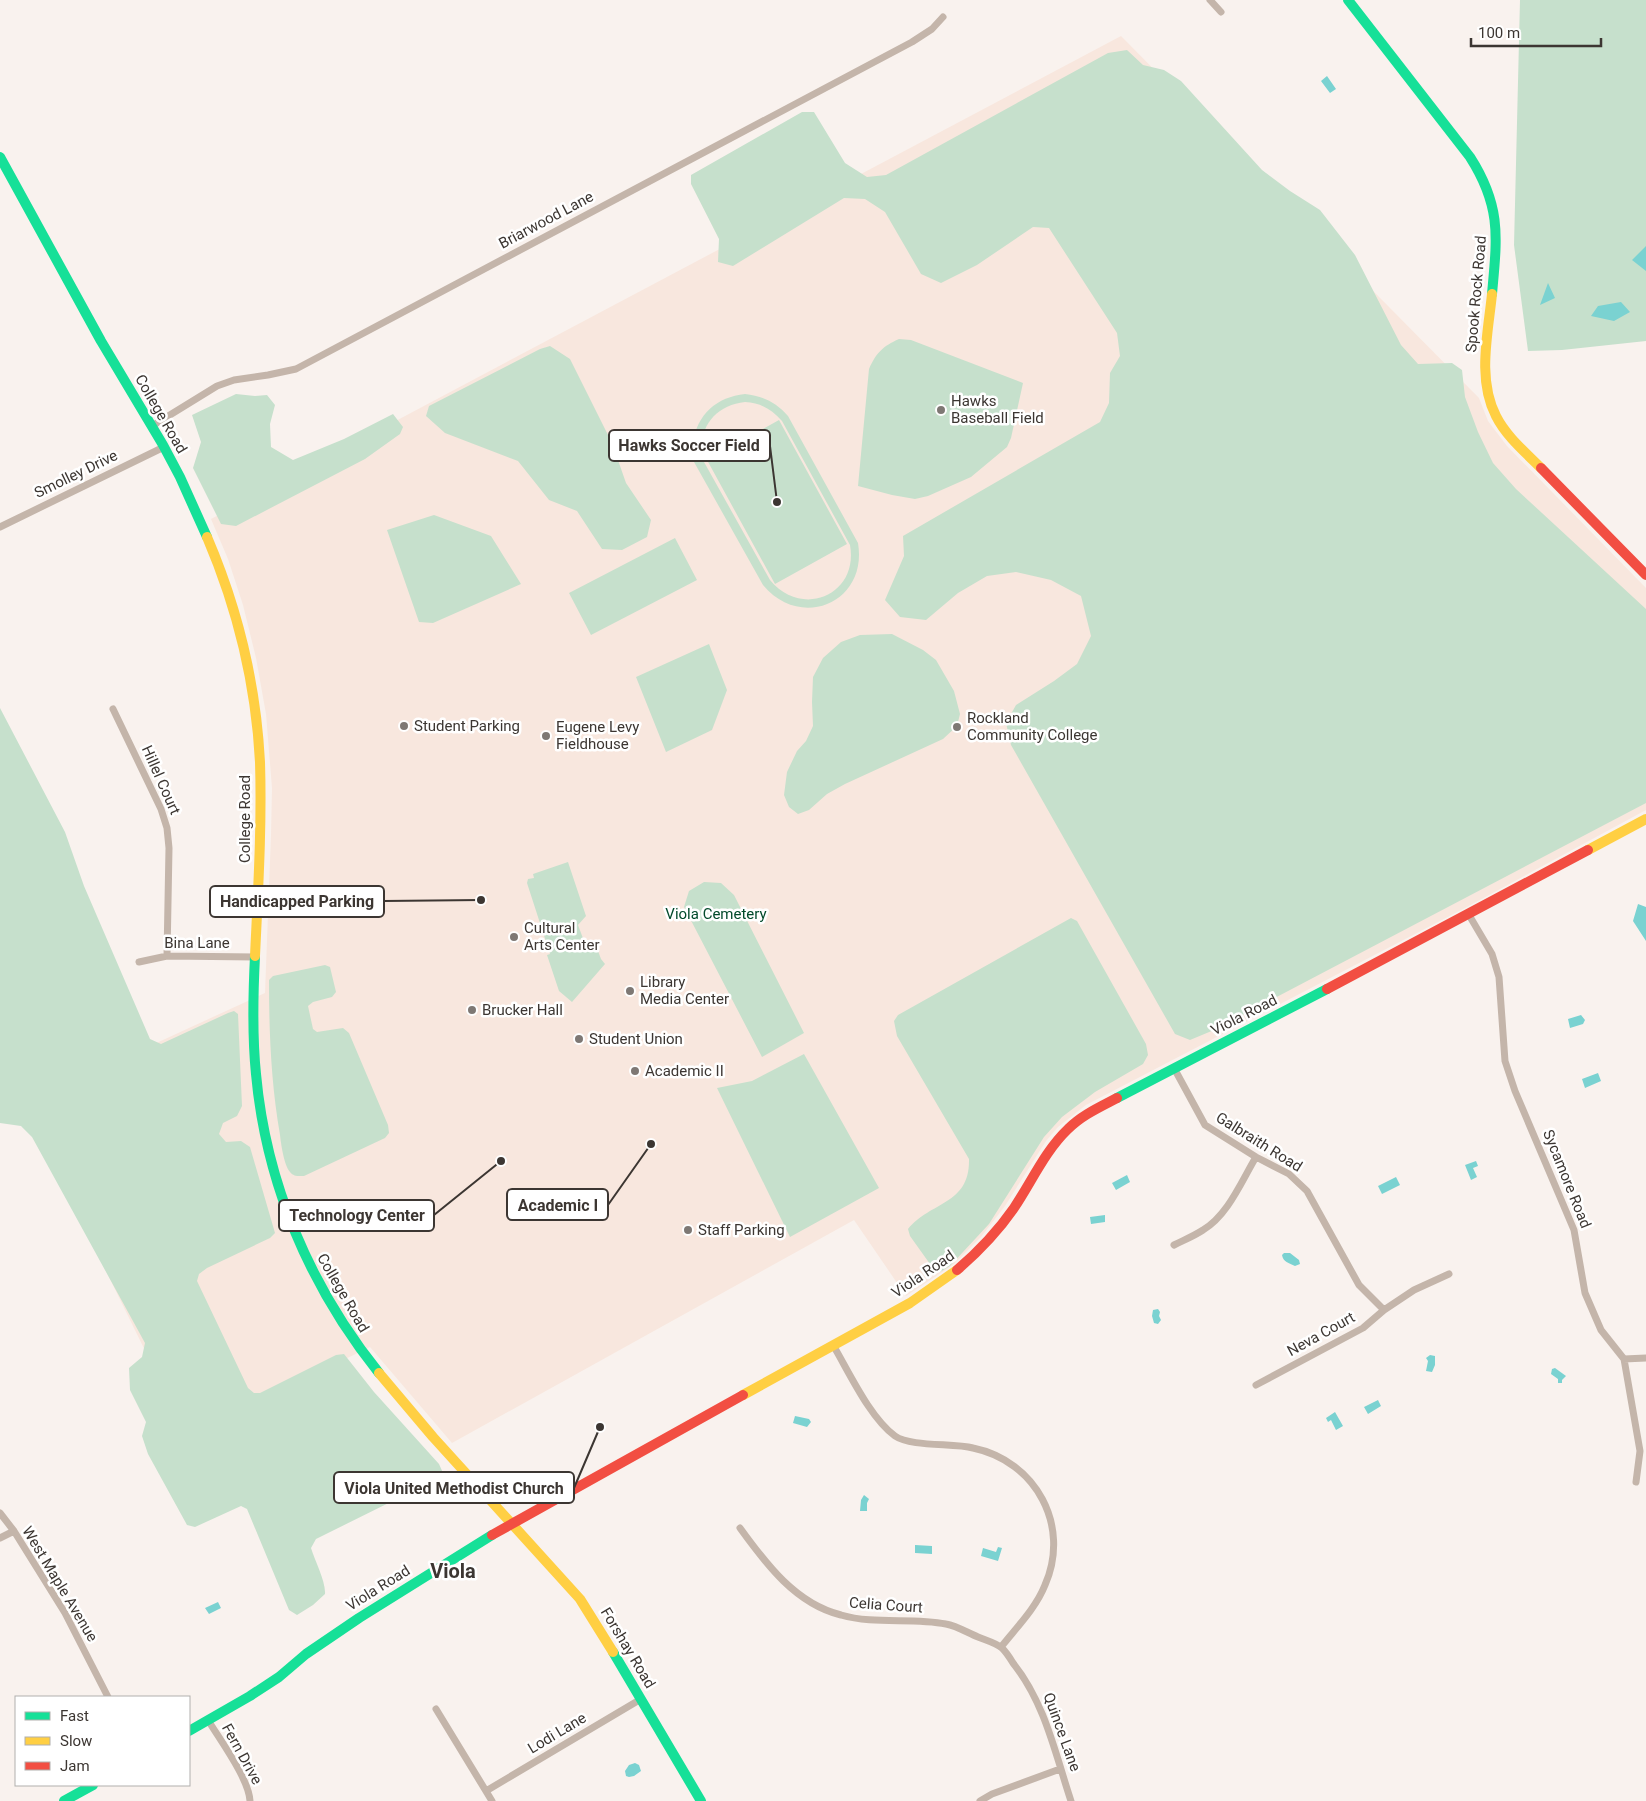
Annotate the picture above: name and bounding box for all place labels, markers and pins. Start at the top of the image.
place label: Hawks Baseball Field [951,392,1044,427]
marker: Hawks Baseball Field [935,404,947,416]
callout: Hawks Soccer Field [609,430,770,461]
place label: Rockland Community College [967,709,1098,744]
place label: Student Parking [414,717,520,735]
place label: Eugene Levy Fieldhouse [556,718,639,753]
marker: Student Parking [398,720,410,732]
marker: Rockland Community College [951,721,963,733]
marker: Eugene Levy Fieldhouse [540,730,552,742]
callout: Handicapped Parking [210,886,384,917]
place label: Cultural Arts Center [524,919,600,954]
marker: Cultural Arts Center [508,931,520,943]
place label: Library Media Center [640,973,729,1008]
marker: Library Media Center [624,985,636,997]
place label: Brucker Hall [482,1001,563,1019]
marker: Brucker Hall [466,1004,478,1016]
place label: Student Union [589,1030,683,1048]
marker: Student Union [573,1033,585,1045]
place label: Academic II [645,1062,724,1080]
marker: Academic II [629,1065,641,1077]
callout: Academic I [507,1189,608,1220]
callout: Technology Center [279,1200,434,1231]
place label: Staff Parking [698,1221,785,1239]
marker: Staff Parking [682,1224,694,1236]
callout: Viola United Methodist Church [334,1472,574,1503]

